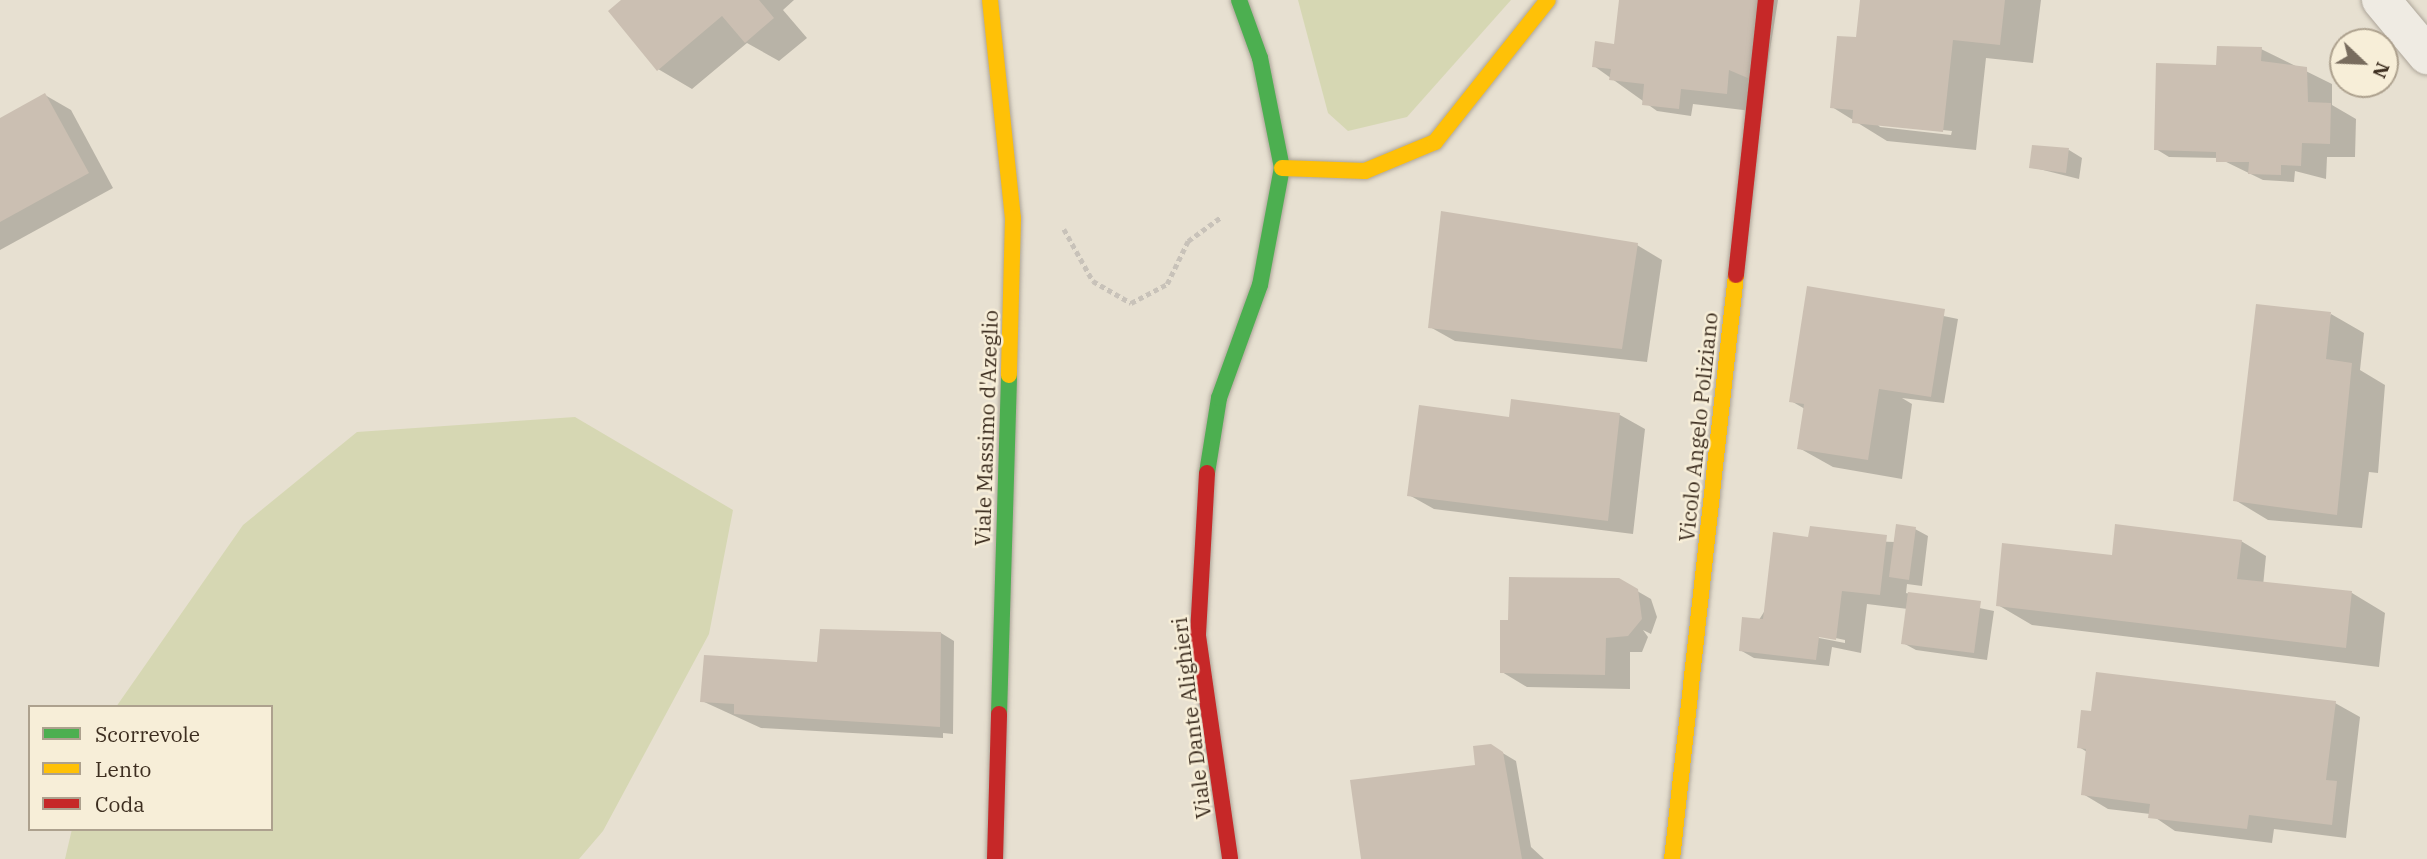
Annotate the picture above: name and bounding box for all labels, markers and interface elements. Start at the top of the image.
north arrow [2329,28,2399,98]
text: N [2368,59,2395,82]
street label: Viale Massimo d'Azeglio [969,310,1003,546]
street label: Vicolo Angelo Poliziano [1673,311,1723,543]
street label: Viale Dante Alighieri [1166,616,1216,820]
legend [28,705,273,831]
text: Scorrevole [95,720,200,748]
text: Lento [95,755,151,783]
text: Coda [95,790,145,818]

